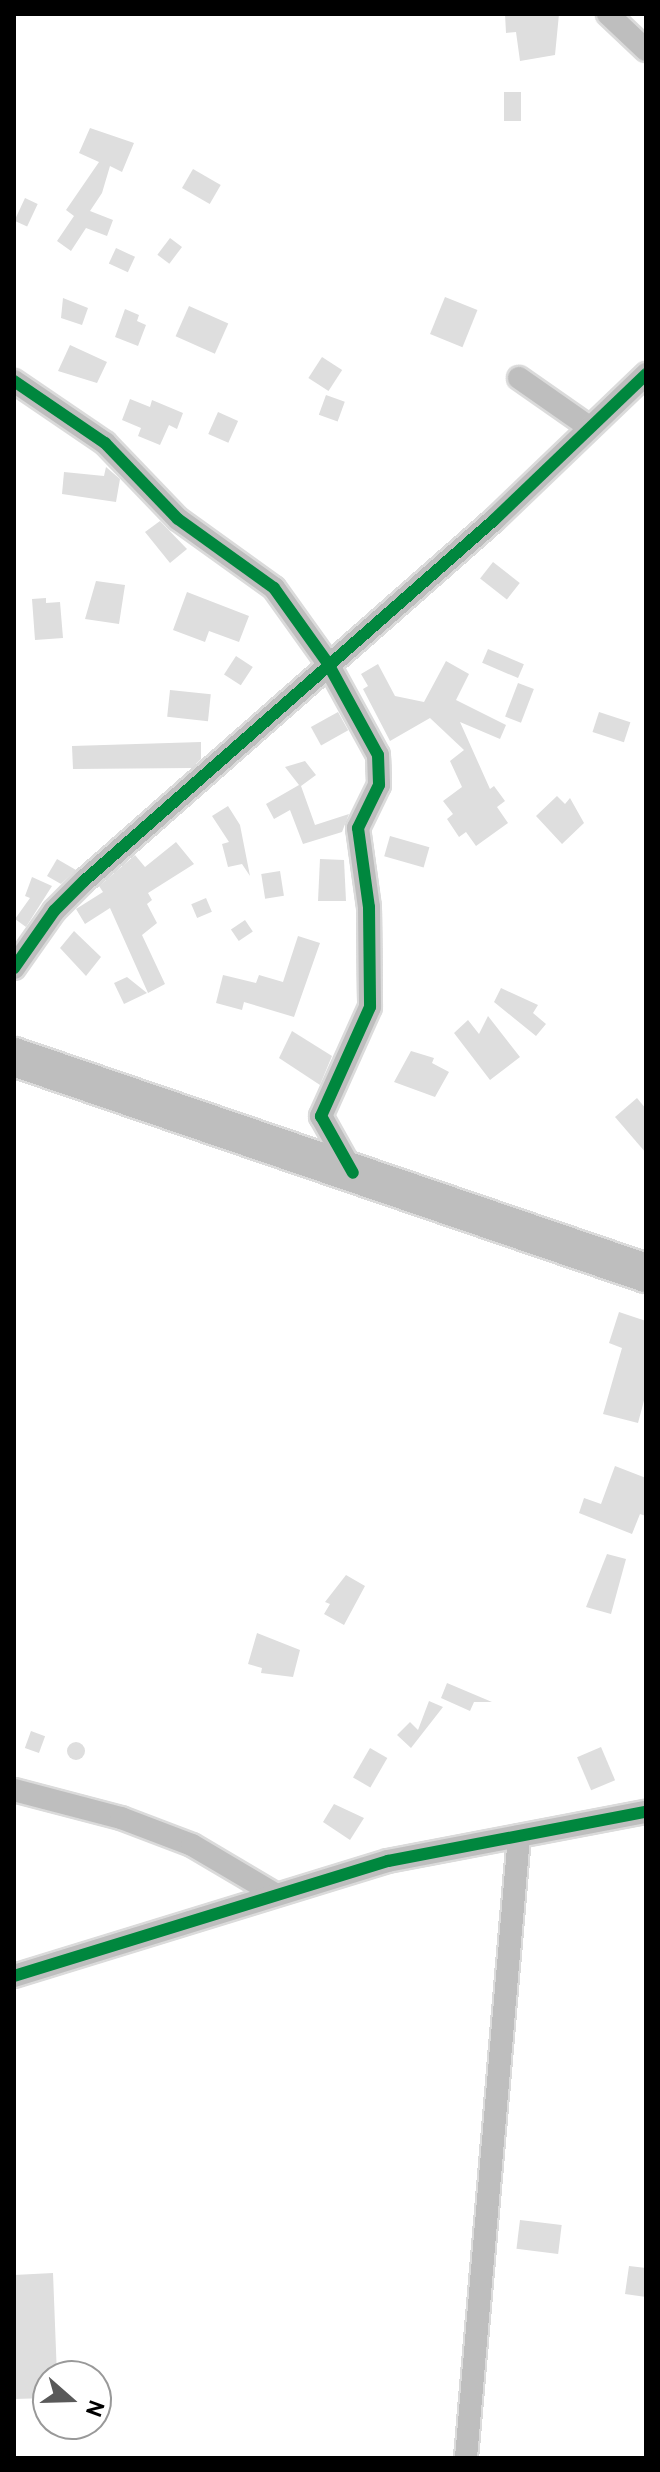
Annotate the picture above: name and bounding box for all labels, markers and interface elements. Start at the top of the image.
north arrow [32,2360,112,2440]
text: N [78,2396,109,2420]

